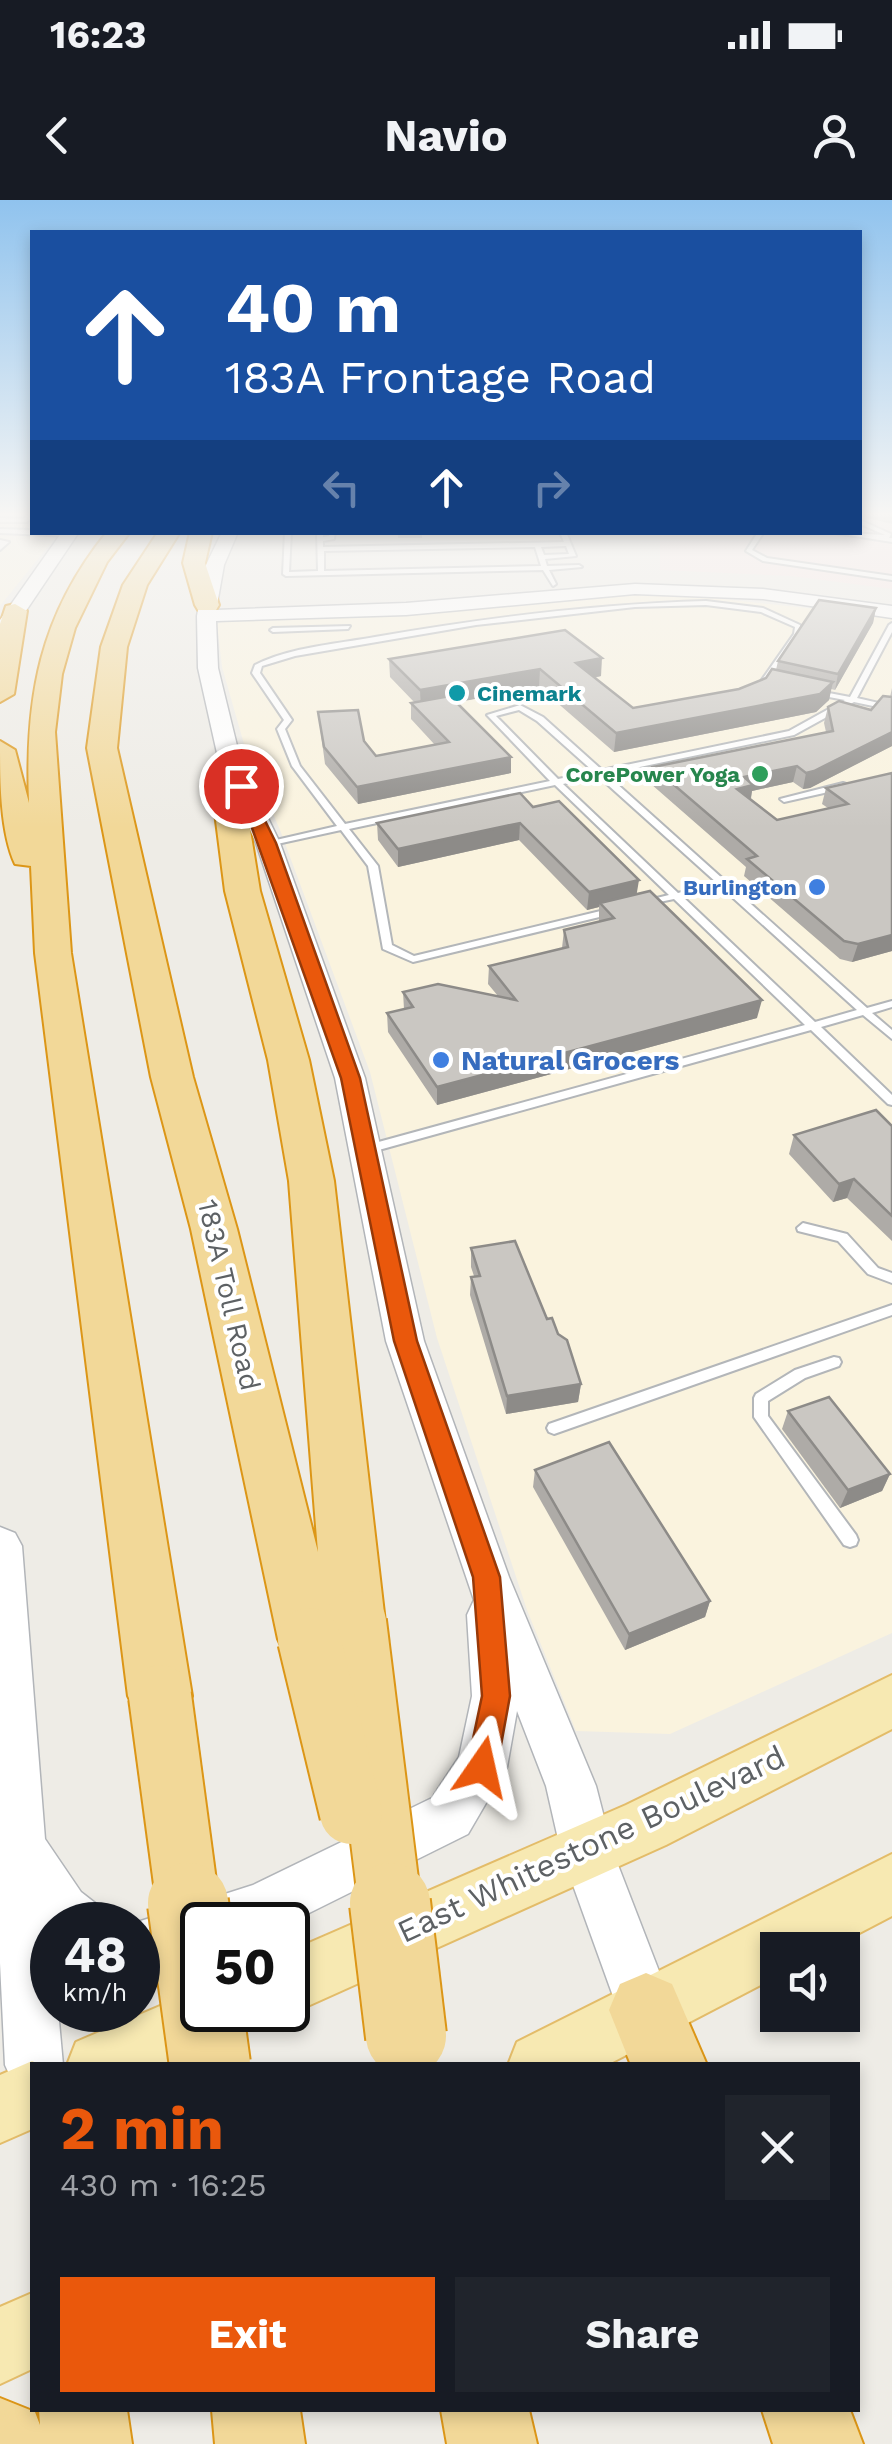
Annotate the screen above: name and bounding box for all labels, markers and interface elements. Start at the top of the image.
text: 16:23 [50,13,146,57]
icon: back [30,108,85,163]
icon: person [807,108,862,163]
text: Navio [384,109,508,162]
text: 40 m [225,267,401,349]
icon: ahead [60,270,190,400]
text: 183A Frontage Road [225,351,656,404]
icon: left [314,460,369,515]
icon: ahead [419,460,474,515]
icon: right [524,460,579,515]
place label: Cinemark [477,681,582,706]
marker: Cinemark [446,682,468,704]
pin [199,744,284,829]
icon: arrive [214,759,269,814]
place label: CorePower Yoga [565,762,740,787]
marker: CorePower Yoga [749,763,771,785]
place label: Burlington [683,875,797,900]
marker: Burlington [806,876,828,898]
place label: Natural Grocers [461,1044,680,1077]
marker: Natural Grocers [430,1049,452,1071]
street label: 183A Toll Road [191,1196,267,1394]
position arrow [430,1715,534,1819]
street label: East Whitestone Boulevard [391,1737,791,1951]
speed limit sign: 50 [180,1902,310,2032]
text: 48 [63,1925,127,1984]
map controls [760,1932,860,2032]
button: sound [760,1932,860,2032]
text: km/h [63,1978,127,2007]
text: 2 min [60,2093,224,2164]
button: close [725,2095,830,2200]
text: 430 m · 16:25 [60,2166,267,2204]
button: Exit [60,2277,435,2392]
button: Share [455,2277,830,2392]

